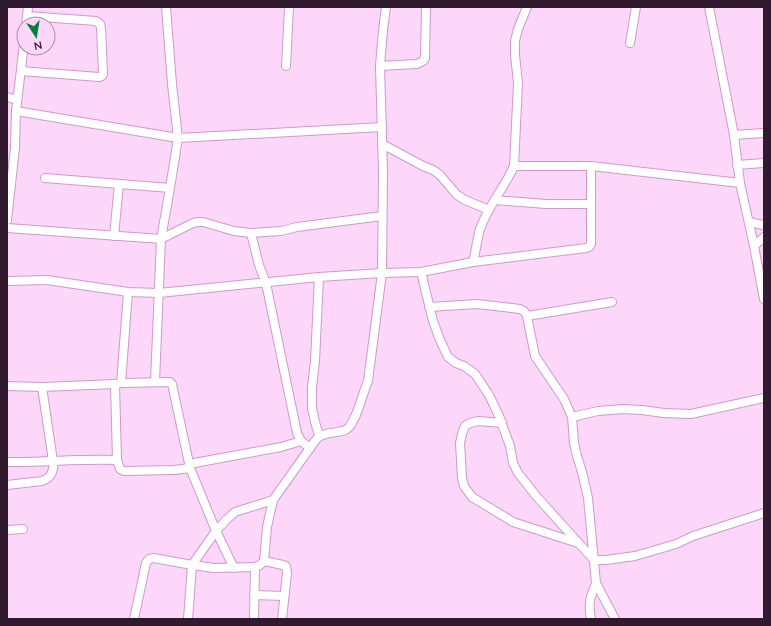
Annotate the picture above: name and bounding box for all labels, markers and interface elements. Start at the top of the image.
north arrow [16,16,56,56]
text: N [33,38,43,53]

